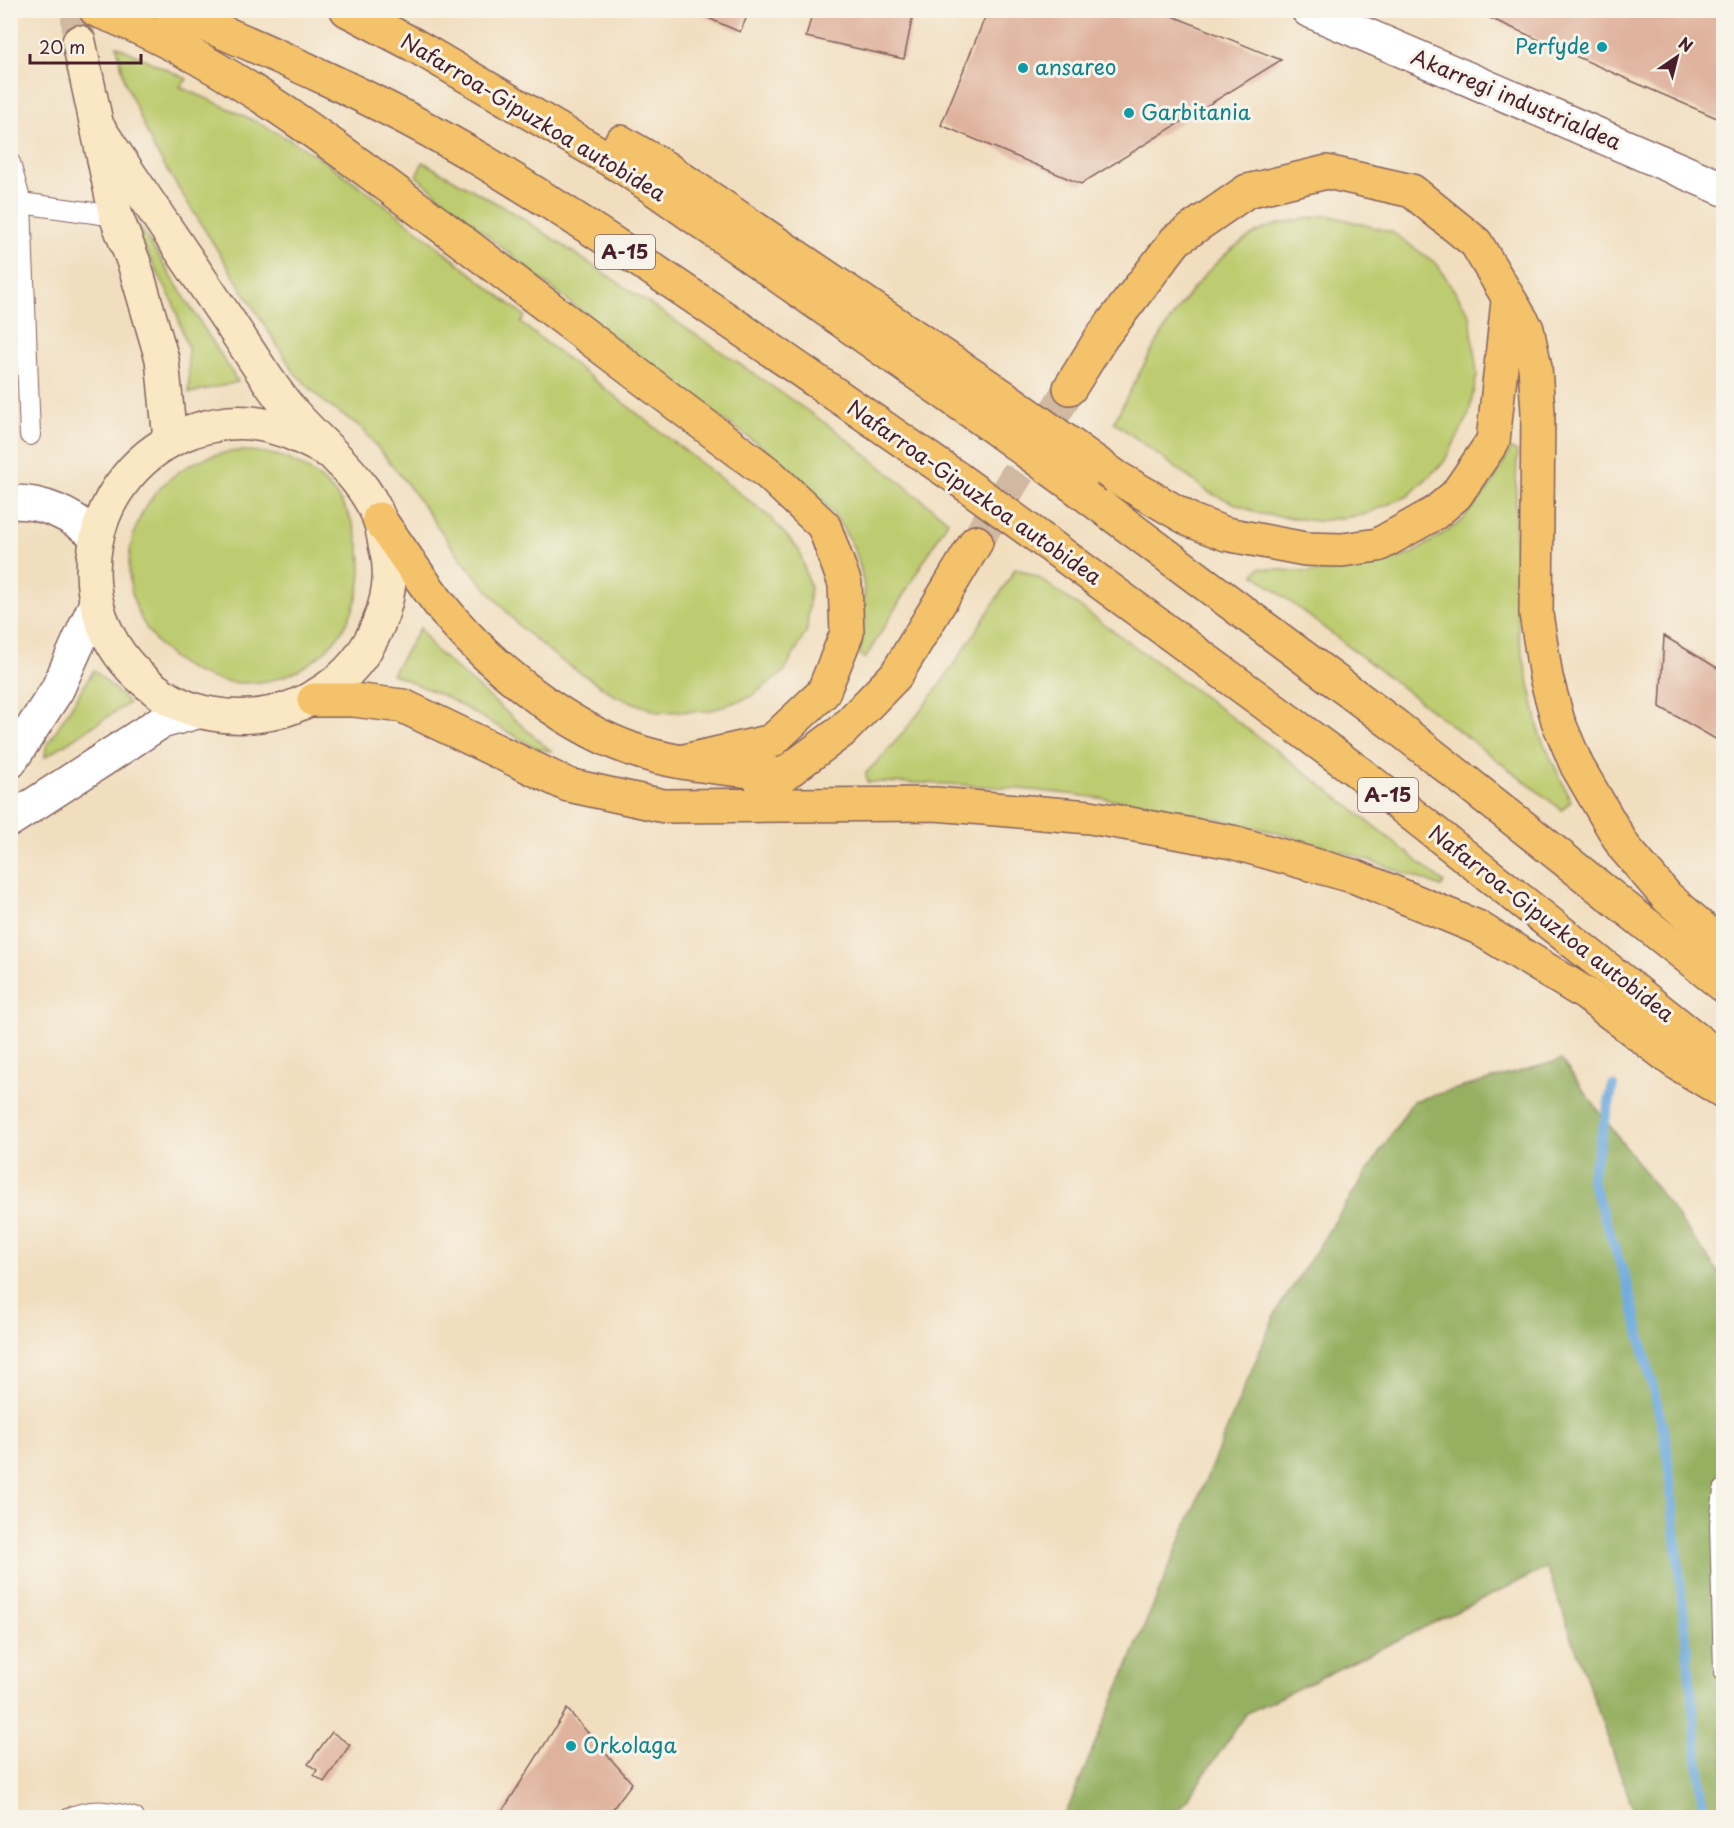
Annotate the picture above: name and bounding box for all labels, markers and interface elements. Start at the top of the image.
street label: Nafarroa-Gipuzkoa autobidea [395,24,673,209]
scale bar [30,27,141,65]
north arrow [1647,27,1707,87]
place label: Perfyde [1515,29,1590,61]
text: N [1674,30,1698,57]
text: 20 m [39,33,85,60]
street label: Akarregi industrialdea [1407,39,1627,157]
marker: Perfyde [1595,40,1609,54]
place label: ansareo [1035,50,1116,82]
marker: ansareo [1016,61,1030,75]
place label: Garbitania [1141,95,1251,127]
marker: Garbitania [1122,106,1136,120]
road number: A-15 [595,235,655,269]
street label: Nafarroa-Gipuzkoa autobidea [841,391,1110,592]
road number: A-15 [1358,778,1418,812]
street label: Nafarroa-Gipuzkoa autobidea [1423,816,1683,1029]
place label: Orkolaga [583,1728,677,1760]
marker: Orkolaga [564,1739,578,1753]

